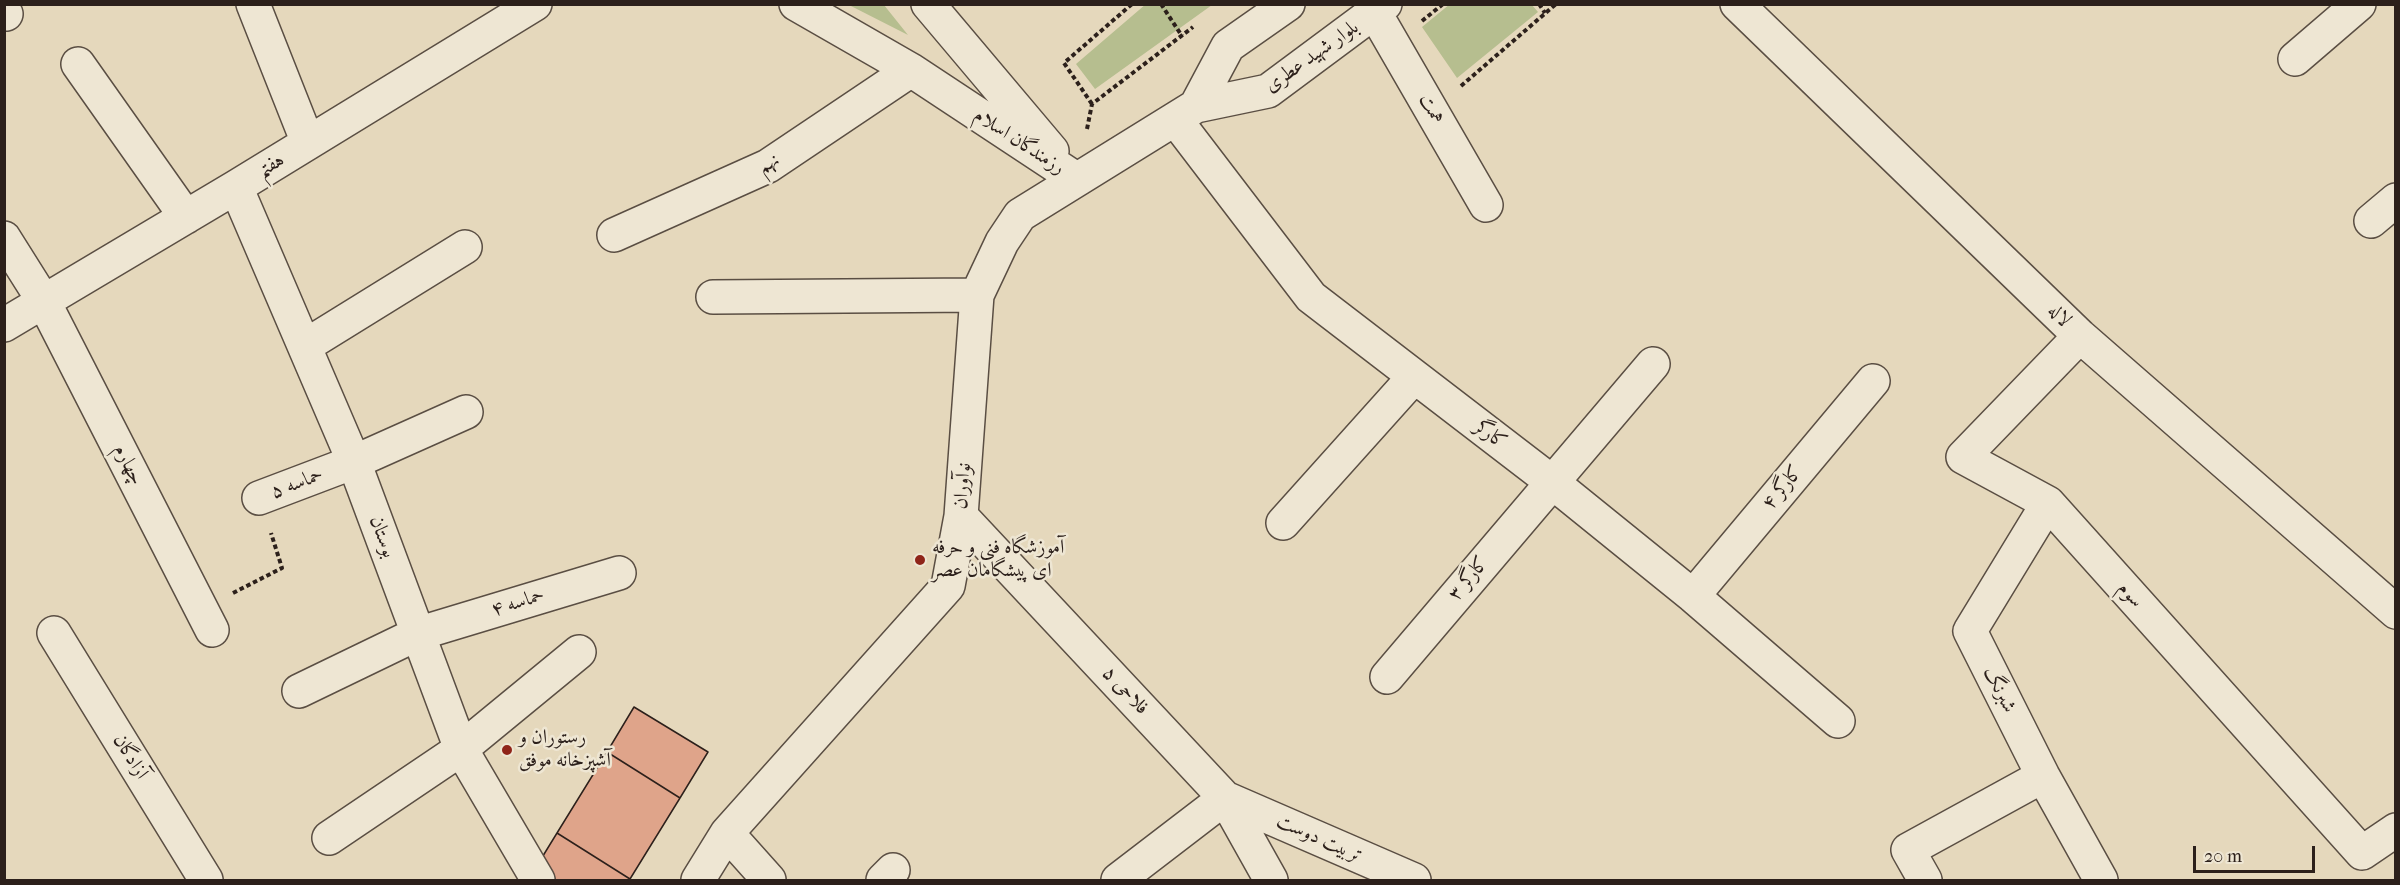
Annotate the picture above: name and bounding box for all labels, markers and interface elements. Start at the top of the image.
street label: بلوار شهید عطری [1260,16,1364,98]
street label: همت [1413,90,1449,128]
street label: رزمندگان اسلام [969,104,1069,180]
street label: نهم [754,148,784,180]
street label: هفتم [253,149,289,183]
street label: لاله [2042,299,2076,333]
street label: کارگر [1469,415,1511,455]
street label: چهارم [108,441,148,489]
street label: کارگر ۴ [1758,461,1808,515]
street label: نوآوران [949,462,977,510]
street label: حماسه ۵ [267,463,327,505]
street label: بوستان [363,513,401,561]
place label: آموزشگاه فنی و حرفه ای پیشگامان عصر [932,536,1064,583]
street label: کارگر ۳ [1444,552,1494,606]
marker: آموزشگاه فنی و حرفه ای پیشگامان عصر [913,553,927,567]
street label: سوم [2112,577,2148,613]
street label: حماسه ۴ [489,584,547,622]
street label: فلاحی ۵ [1097,662,1153,720]
street label: شبرنگ [1977,663,2021,717]
place label: رستوران و آشپزخانه موفق [519,726,611,773]
street label: آزادگان [107,730,153,784]
marker: رستوران و آشپزخانه موفق [500,743,514,757]
street label: تربیت دوست [1272,809,1366,869]
scale bar [2196,834,2318,872]
text: 20 m [2204,846,2242,867]

